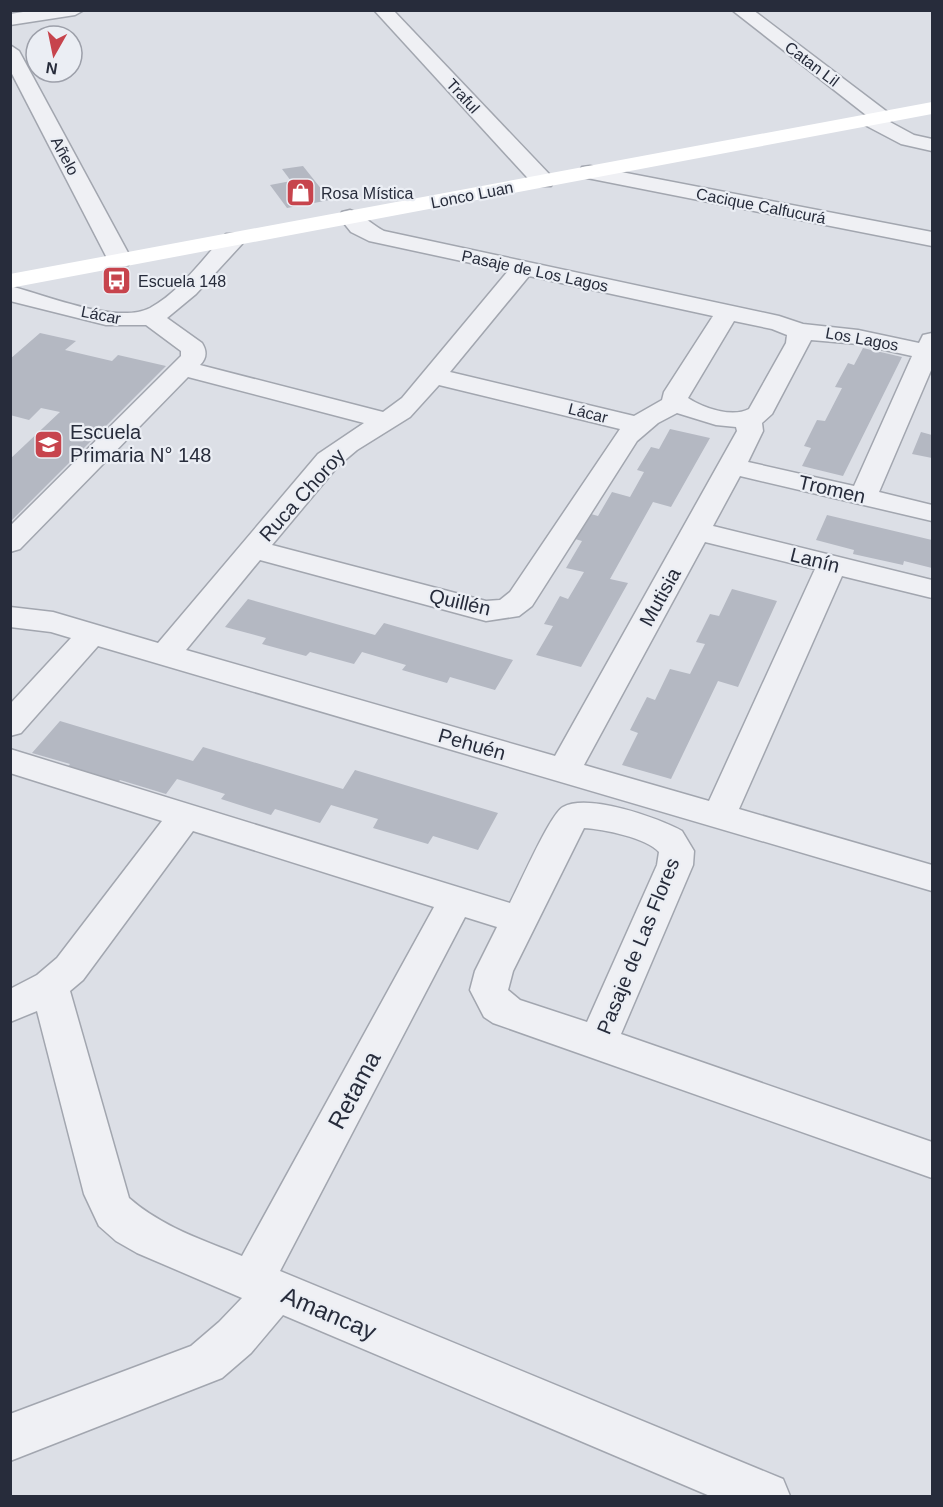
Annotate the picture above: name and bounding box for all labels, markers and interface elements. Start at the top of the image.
north arrow [24,24,84,84]
street label: Catan Lil [782,38,842,90]
text: N [45,59,59,78]
street label: Traful [443,75,483,117]
street label: Añelo [48,134,82,178]
shop icon: Rosa Mística [284,177,316,209]
street label: Lonco Luan [429,179,515,211]
place label: Rosa Mística [321,185,414,202]
street label: Cacique Calfucurá [695,185,827,227]
street label: Pasaje de Los Lagos [460,247,610,295]
bus stop icon: Escuela 148 [101,265,133,297]
place label: Escuela 148 [138,273,226,290]
street label: Lácar [80,303,123,327]
street label: Los Lagos [824,324,900,354]
street label: Lácar [567,400,610,426]
place label: Escuela Primaria N° 148 [70,421,211,466]
school or university icon: Escuela Primaria N° 148 [33,428,65,460]
street label: Ruca Choroy [255,444,349,546]
street label: Tromen [796,471,868,507]
street label: Lanín [788,543,842,577]
street label: Mutisia [635,563,685,630]
street label: Quillén [427,584,493,620]
street label: Pehuén [436,724,508,764]
street label: Pasaje de Las Flores [593,855,683,1037]
street label: Retama [322,1046,386,1133]
street label: Amancay [278,1281,380,1345]

